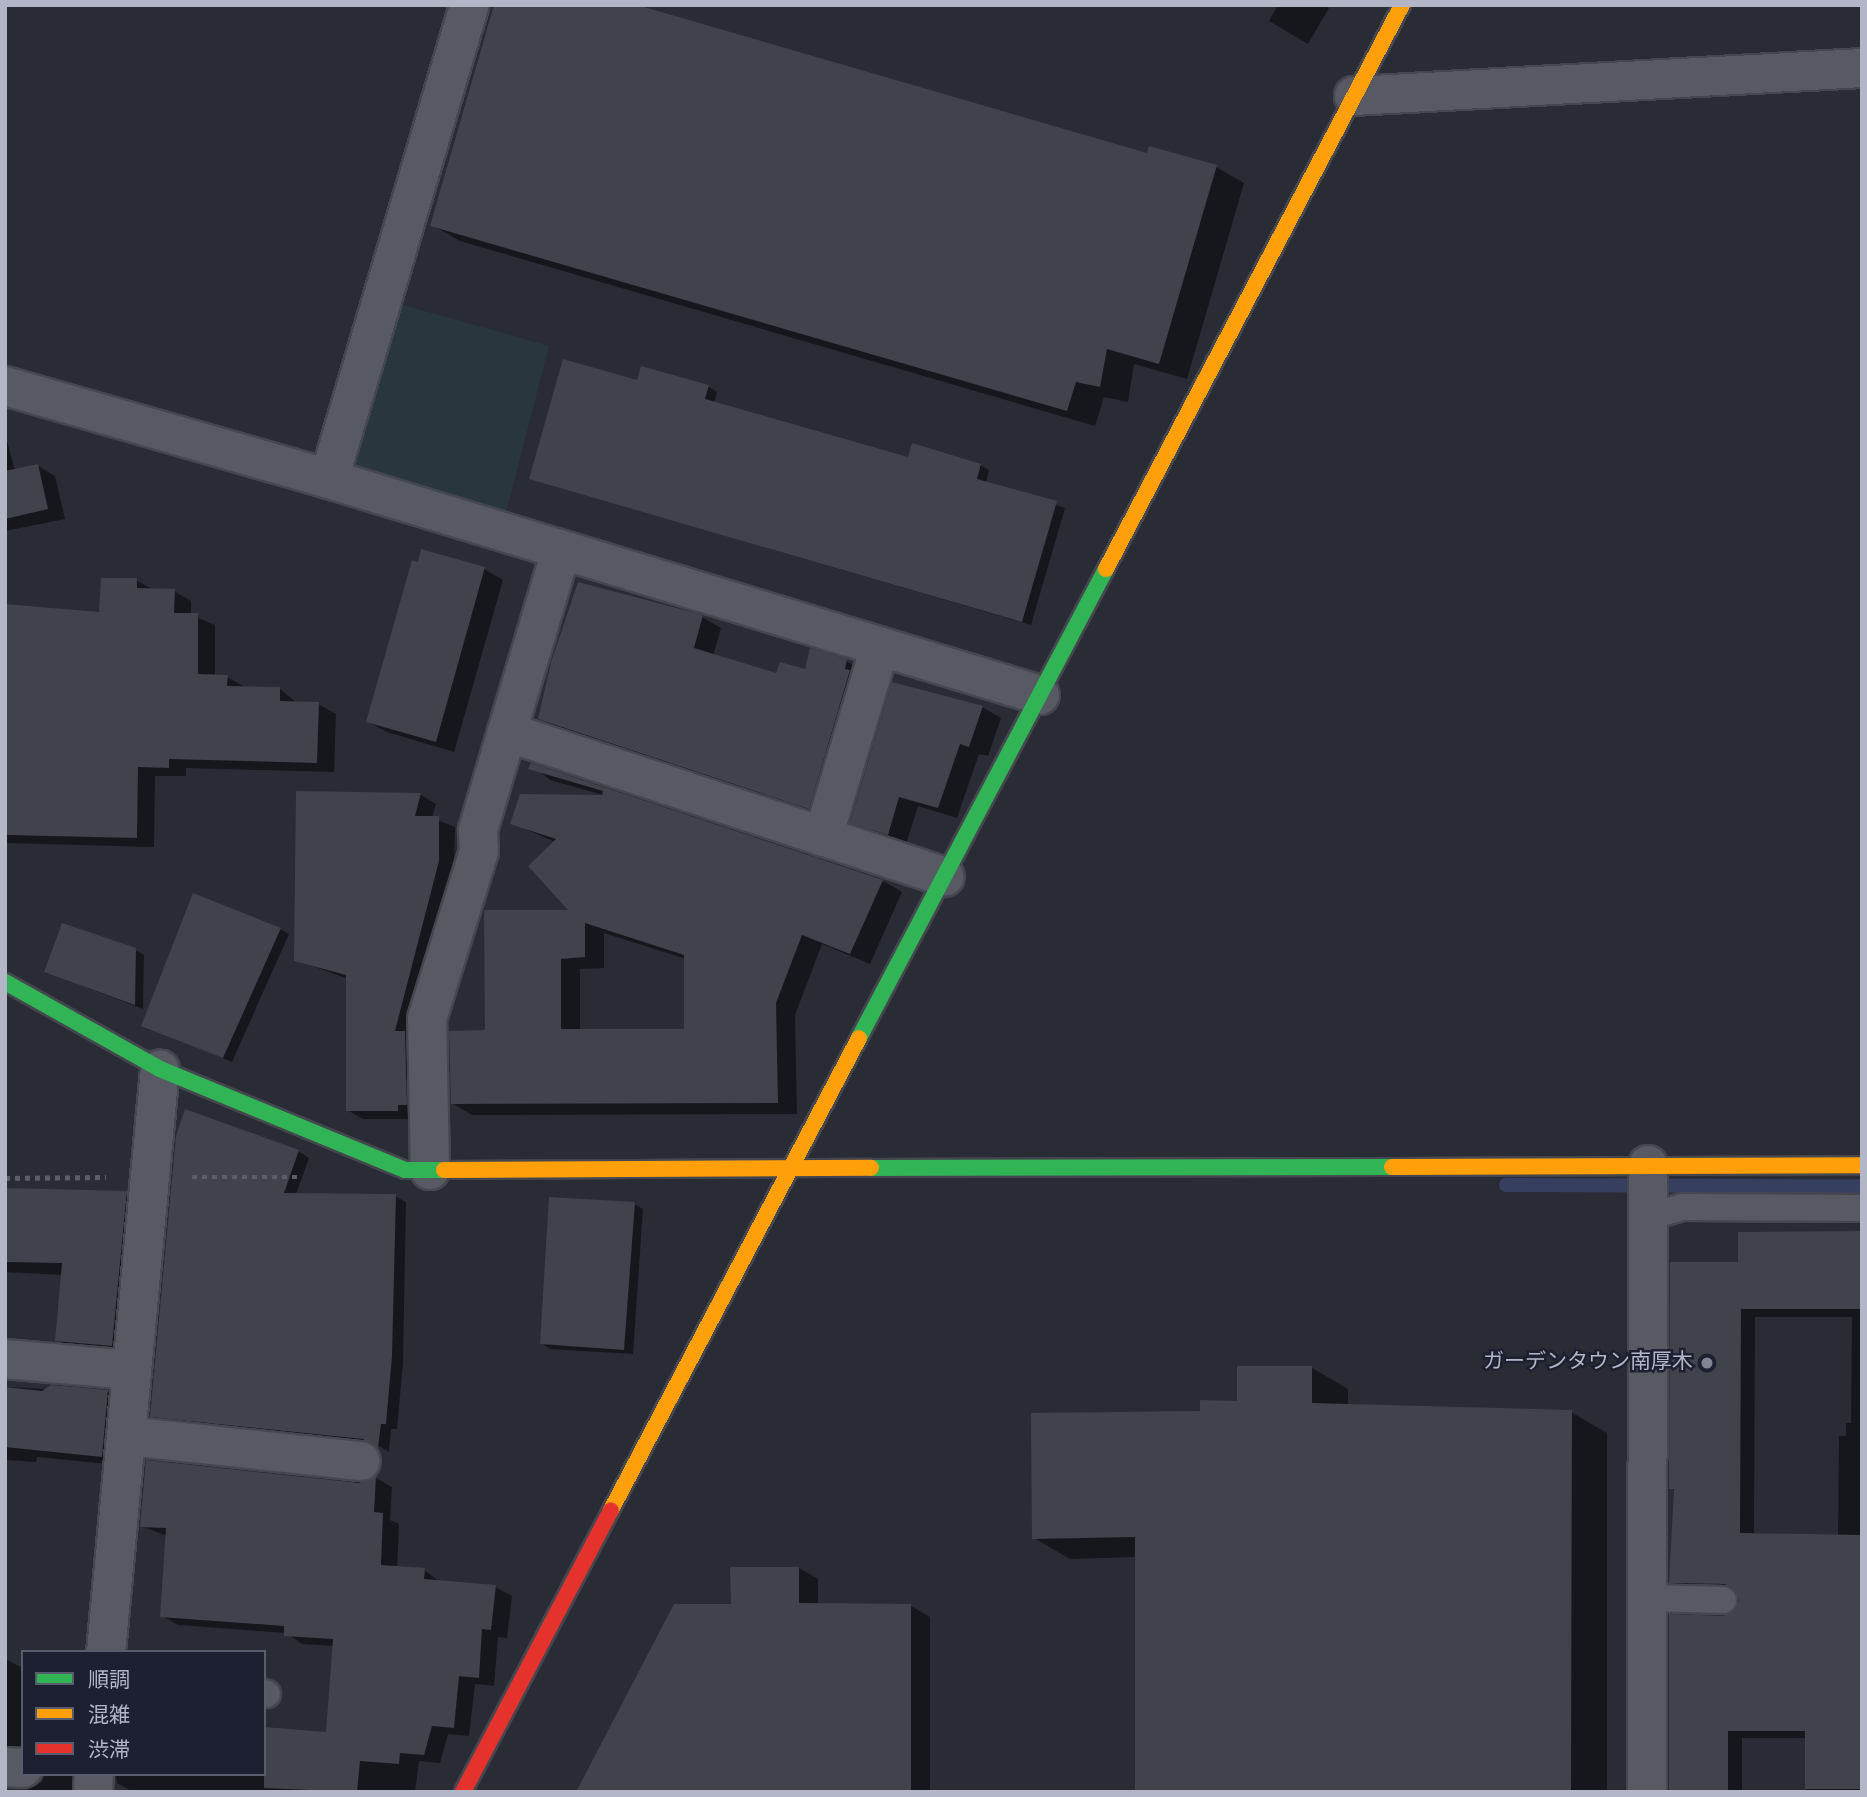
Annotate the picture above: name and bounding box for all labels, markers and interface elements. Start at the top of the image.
place label: ガーデンタウン南厚木 [1483,1350,1693,1376]
marker: ガーデンタウン南厚木 [1699,1355,1715,1371]
legend [21,1650,266,1776]
text: 順調 [88,1668,130,1695]
text: 混雑 [88,1703,130,1730]
text: 渋滞 [88,1738,130,1765]

